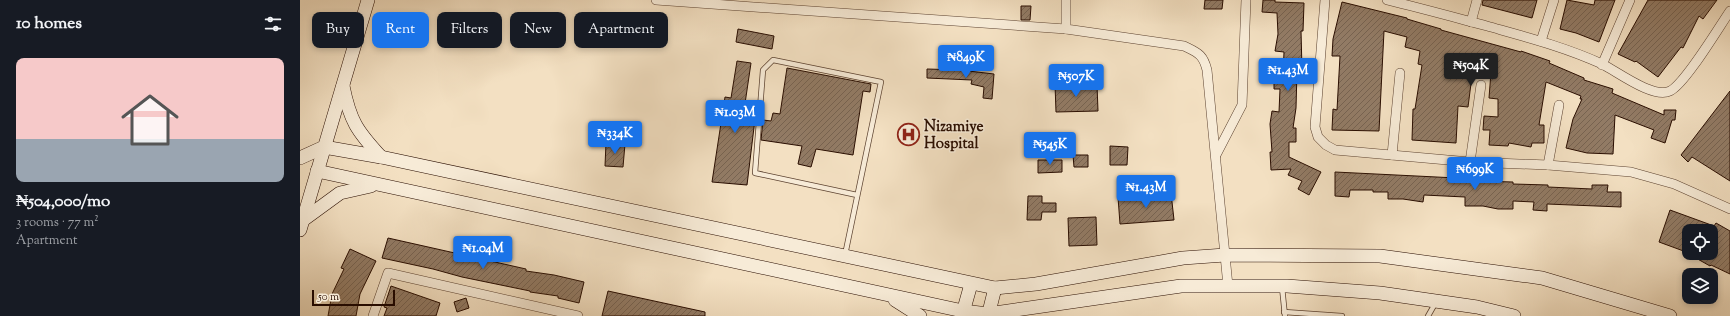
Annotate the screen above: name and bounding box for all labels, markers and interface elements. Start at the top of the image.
text: 10 homes [16,12,82,36]
chip: Buy [312,12,364,48]
chip: Rent [372,12,429,48]
chip: Filters [437,12,502,48]
chip: New [510,12,566,48]
chip: Apartment [574,12,668,48]
icon: filters [262,13,284,35]
pin: ₦849K [938,45,994,79]
text: ₦849K [947,49,985,67]
pin: ₦504K [1443,53,1499,87]
text: ₦504K [1453,57,1489,75]
pin: ₦1.43M [1255,58,1321,92]
text: ₦1.43M [1268,62,1308,80]
pin: ₦507K [1048,64,1104,98]
text: ₦507K [1058,68,1094,86]
icon: home [114,84,186,156]
pin: ₦1.03M [702,100,768,134]
text: ₦1.03M [715,104,755,122]
place label: Nizamiye Hospital [924,117,984,155]
pin: ₦334K [587,121,643,155]
hospital icon: Nizamiye Hospital [895,122,921,148]
text: ₦334K [597,125,633,143]
pin: ₦545K [1022,132,1078,166]
text: ₦545K [1033,136,1067,154]
pin: ₦699K [1447,157,1503,191]
text: ₦699K [1456,161,1494,179]
pin: ₦1.43M [1113,175,1179,209]
text: ₦1.43M [1126,179,1166,197]
text: ₦504,000/mo [16,190,110,214]
text: 3 rooms · 77 m² [16,214,99,232]
map controls [1682,224,1718,304]
button: locate [1682,224,1718,260]
text: Apartment [16,232,77,250]
pin: ₦1.04M [450,236,516,270]
text: ₦1.04M [462,240,504,258]
button: layers [1682,268,1718,304]
scale bar [312,288,395,307]
text: 50 m [318,289,339,305]

